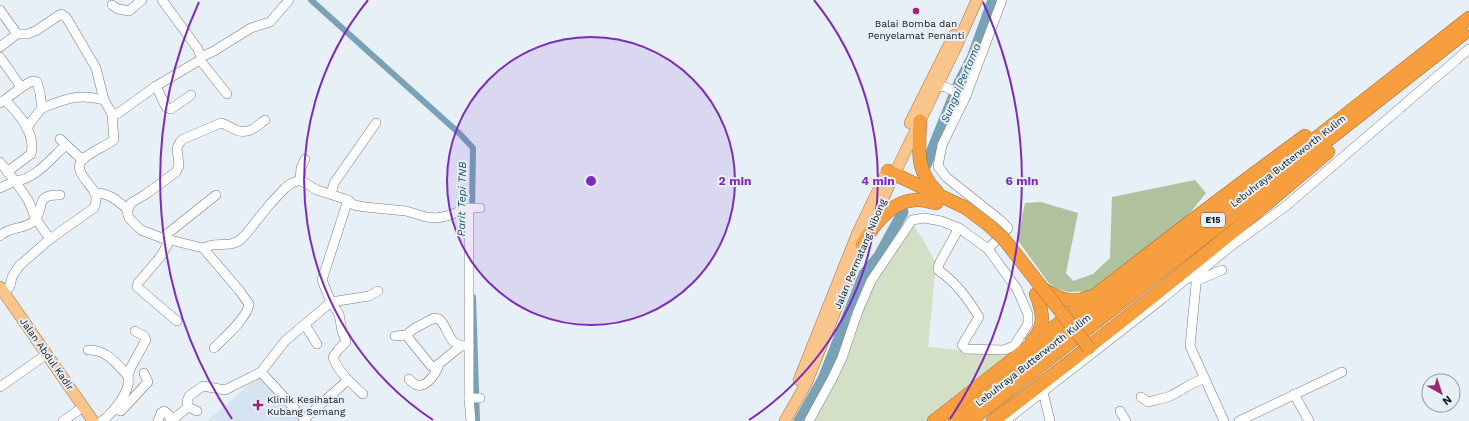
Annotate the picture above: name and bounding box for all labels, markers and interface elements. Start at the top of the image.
marker: Balai Bomba dan Penyelamat Penanti [911,6,921,16]
place label: Balai Bomba dan Penyelamat Penanti [868,18,964,41]
water label: Sungai Pertama [938,41,984,125]
street label: Lebuhraya Butterworth Kulim [1228,113,1348,209]
water label: Parit Tepi TNB [455,162,469,236]
centre of rings [584,174,598,188]
text: 2 min [719,174,751,188]
text: 4 min [861,174,895,188]
text: 6 min [1005,174,1039,188]
street label: Jalan Permatang Nibong [832,197,889,311]
road number: E15 [1201,213,1225,227]
street label: Lebuhraya Butterworth Kulim [973,312,1093,408]
street label: Jalan Abdul Kadir [18,316,76,392]
north arrow [1421,373,1461,413]
text: N [1440,393,1454,408]
place label: Klinik Kesihatan Kubang Semang [267,394,346,417]
marker: Klinik Kesihatan Kubang Semang [252,399,264,411]

